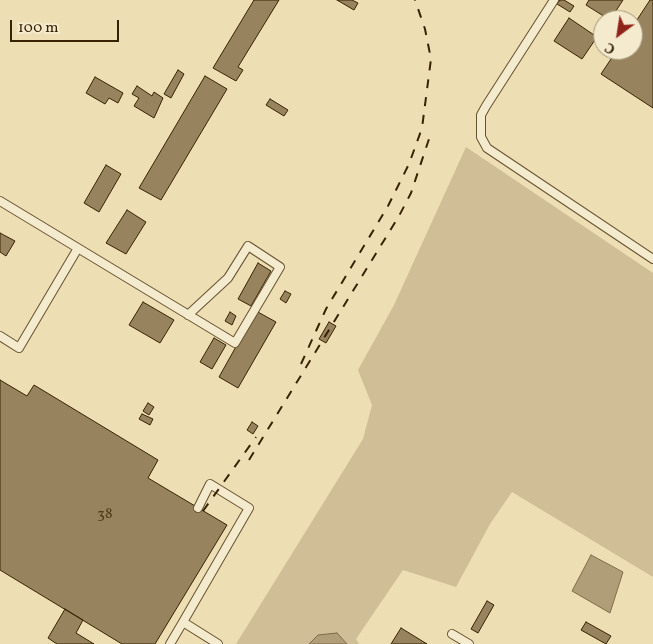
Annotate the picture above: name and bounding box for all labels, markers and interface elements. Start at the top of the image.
scale bar [12,10,121,42]
north arrow [593,10,643,60]
text: 100 m [18,18,58,39]
text: С [602,37,619,58]
house number: 38 [97,506,113,524]

